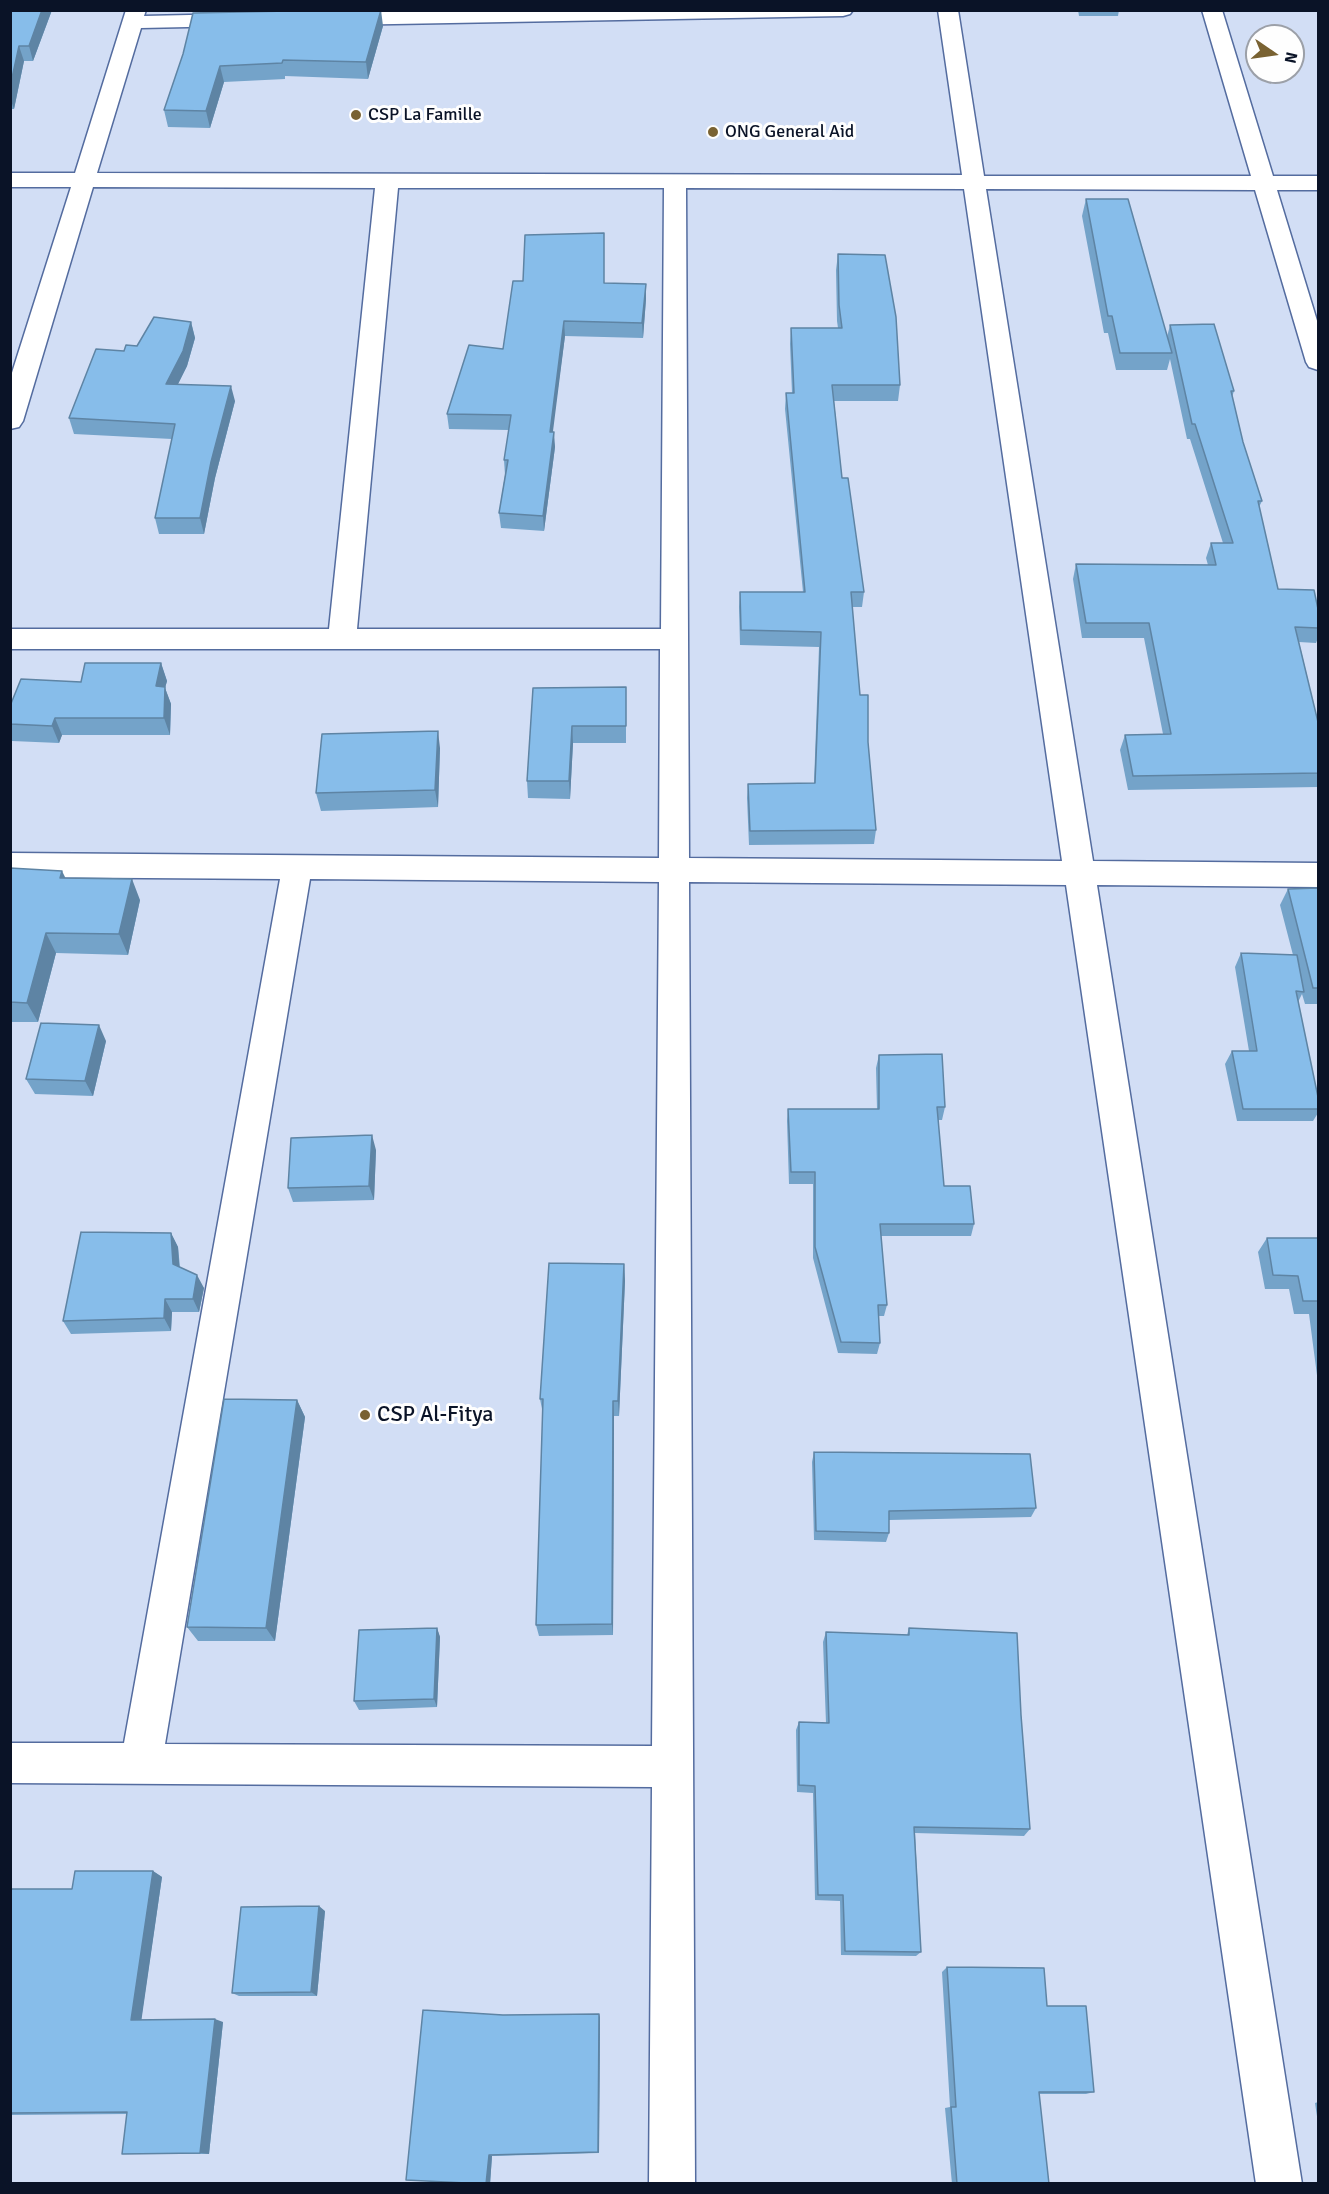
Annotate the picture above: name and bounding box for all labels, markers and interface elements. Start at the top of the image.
north arrow [1245,24,1305,84]
text: N [1280,50,1302,65]
place label: CSP La Famille [368,104,482,126]
marker: CSP La Famille [349,108,363,122]
place label: ONG General Aid [725,121,854,143]
marker: ONG General Aid [706,125,720,139]
place label: CSP Al-Fitya [377,1402,493,1428]
marker: CSP Al-Fitya [358,1408,372,1422]

